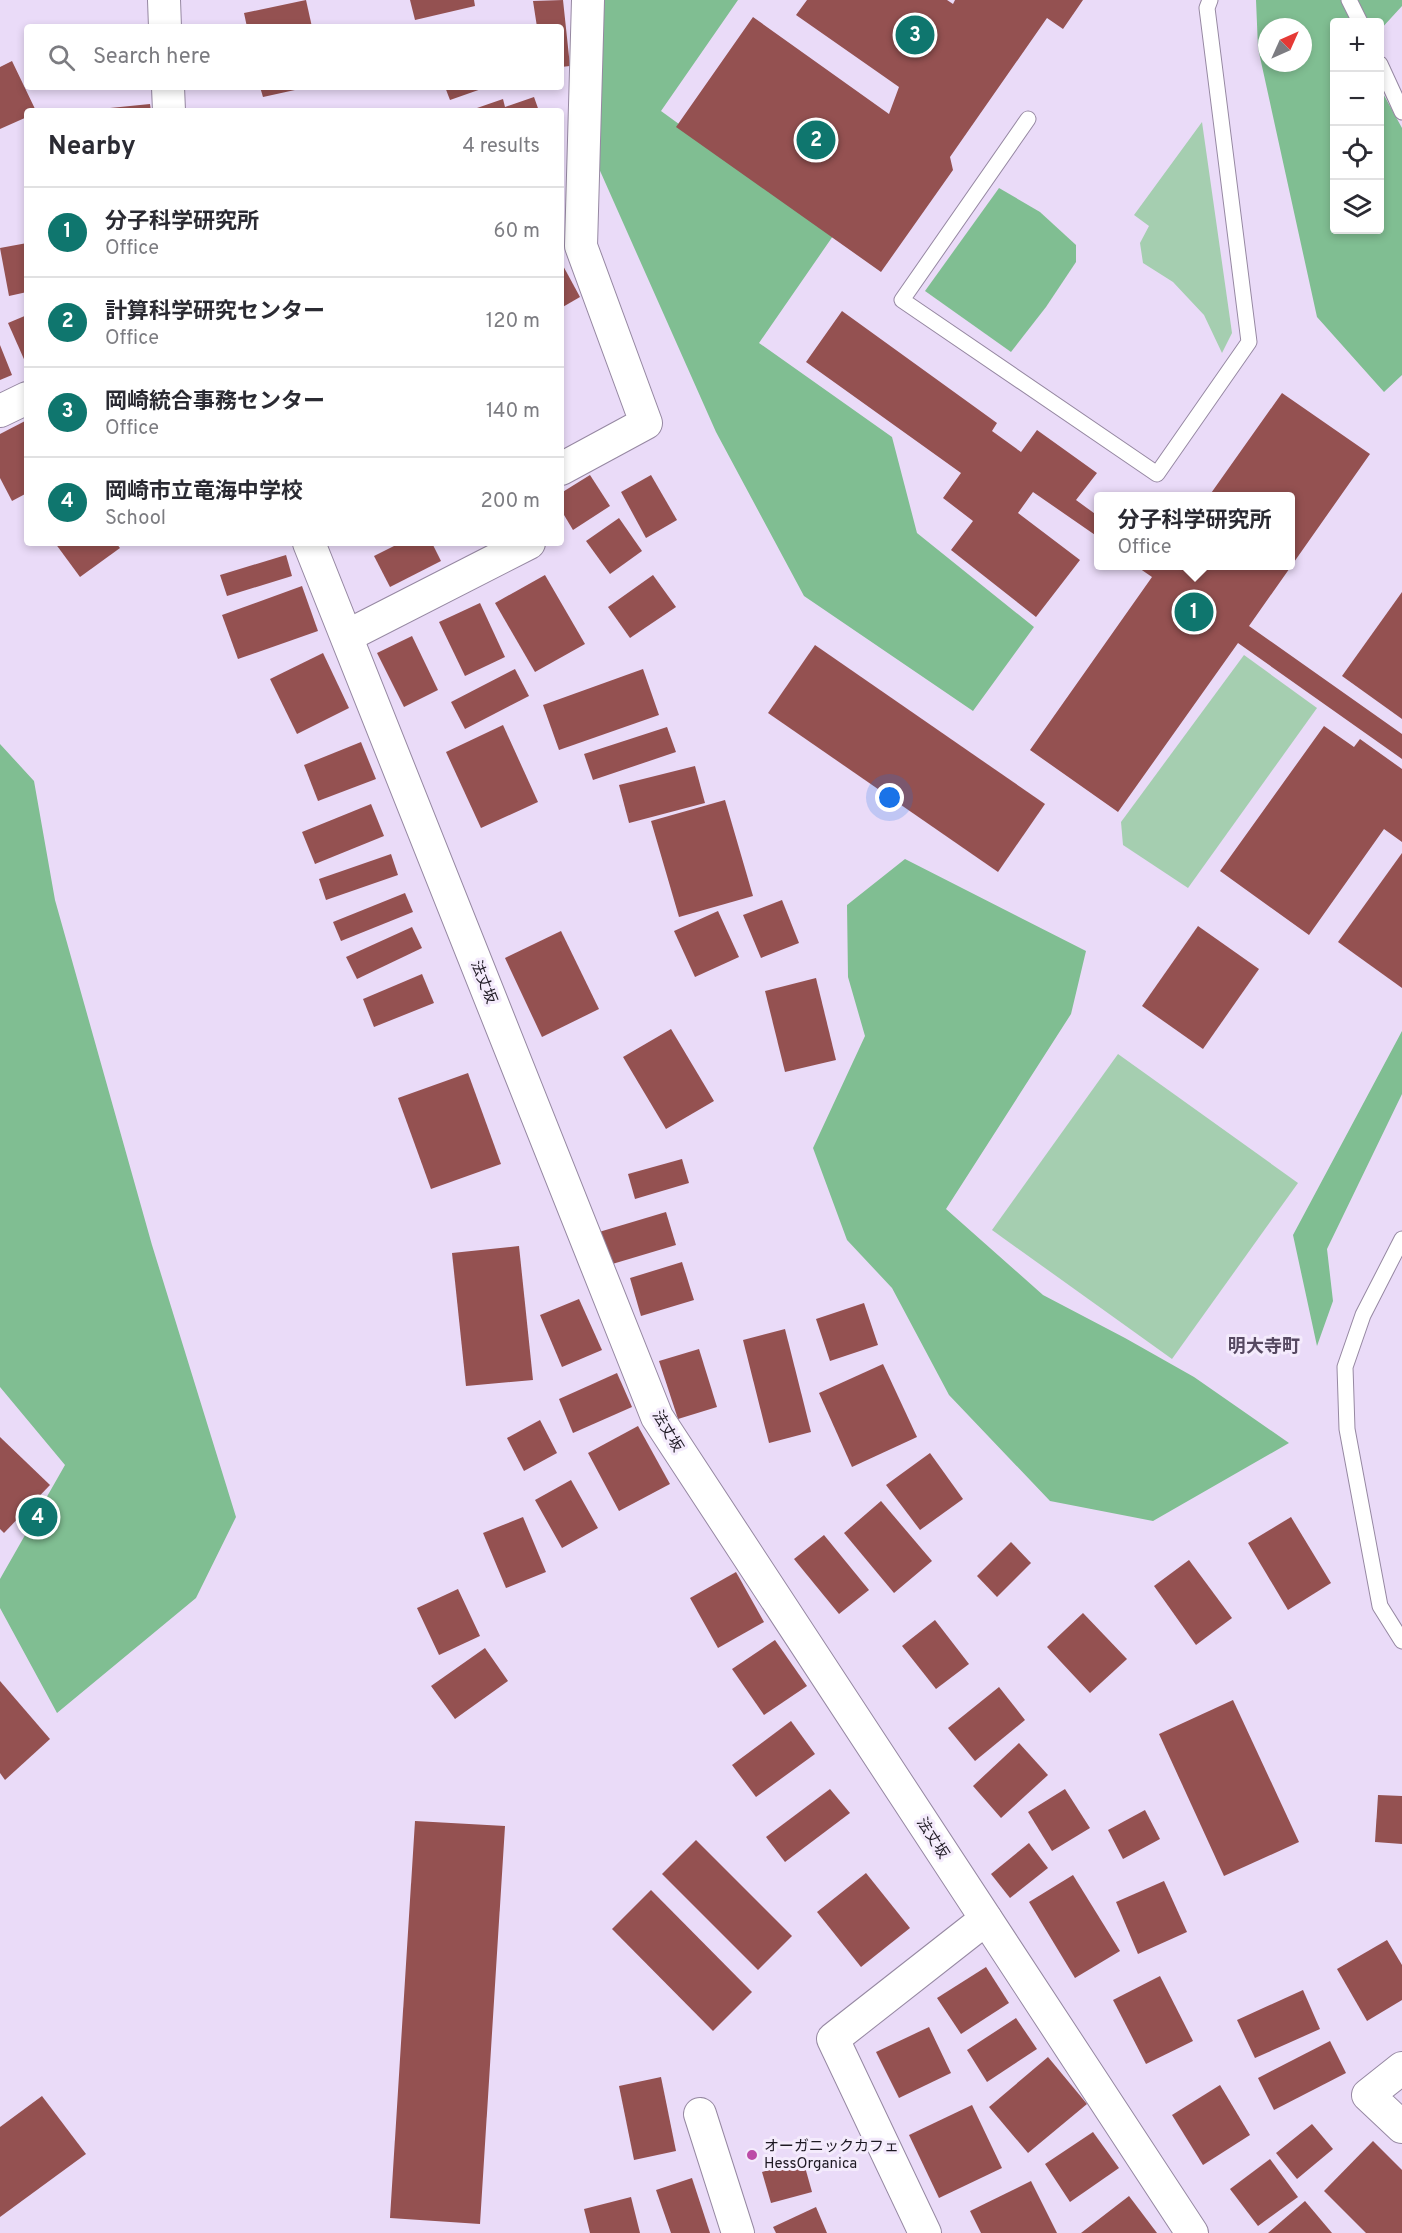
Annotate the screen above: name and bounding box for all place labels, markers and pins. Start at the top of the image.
pin: 3 [896,12,934,57]
pin: 2 [796,118,836,162]
pin: 1 [1174,590,1214,634]
pin: 4 [18,1494,57,1540]
place label: オーガニックカフェ HessOrganica [764,2138,899,2174]
marker: オーガニックカフェ HessOrganica [745,2148,759,2162]

